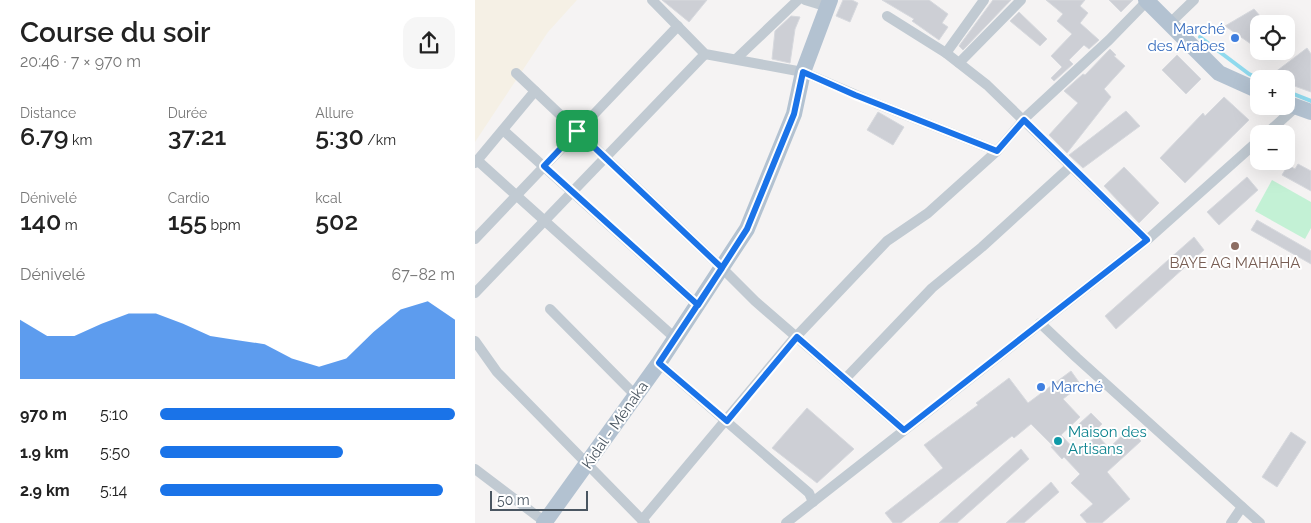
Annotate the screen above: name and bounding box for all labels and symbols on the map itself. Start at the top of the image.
place label: Marché des Arabes [1147,20,1225,55]
marker: Marché des Arabes [1229,32,1241,44]
pin [556,110,598,152]
marker: BAYE AG MAHAHA [1229,240,1241,252]
place label: BAYE AG MAHAHA [1169,254,1301,272]
street label: Kidal - Ménaka [578,378,652,472]
place label: Marché [1051,378,1103,396]
marker: Marché [1035,381,1047,393]
place label: Maison des Artisans [1068,423,1147,458]
marker: Maison des Artisans [1052,435,1064,447]
scale bar [490,488,587,511]

